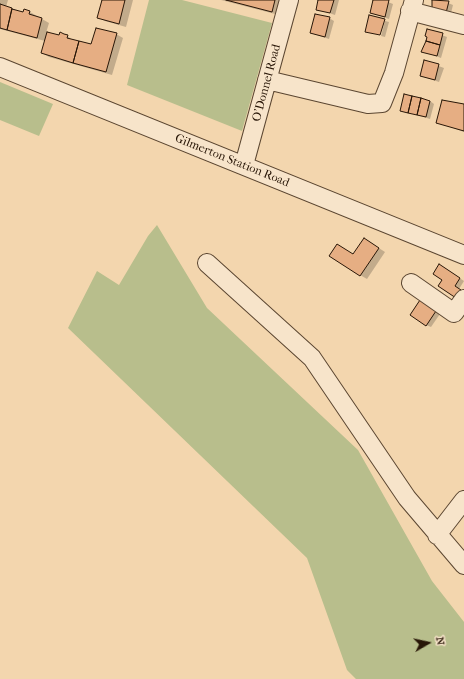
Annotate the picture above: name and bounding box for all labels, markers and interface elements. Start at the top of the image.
street label: O'Donnel Road [250,43,284,123]
street label: Gilmerton Station Road [173,131,291,191]
north arrow [408,623,448,663]
text: N [433,636,447,646]

